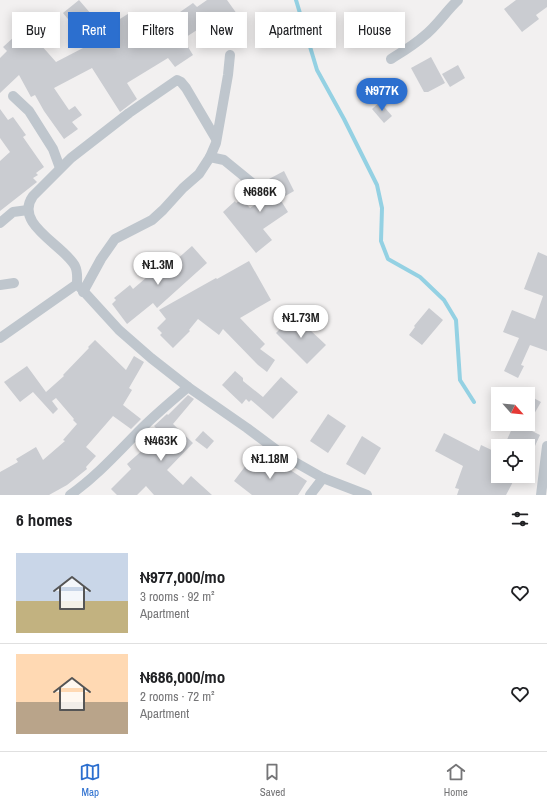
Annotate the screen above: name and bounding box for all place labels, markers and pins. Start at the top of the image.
pin: ₦977K [354,78,410,112]
pin: ₦686K [232,179,288,213]
pin: ₦1.3M [130,252,186,286]
pin: ₦1.73M [268,305,334,339]
pin: ₦463K [133,428,189,462]
pin: ₦1.18M [237,446,303,480]

